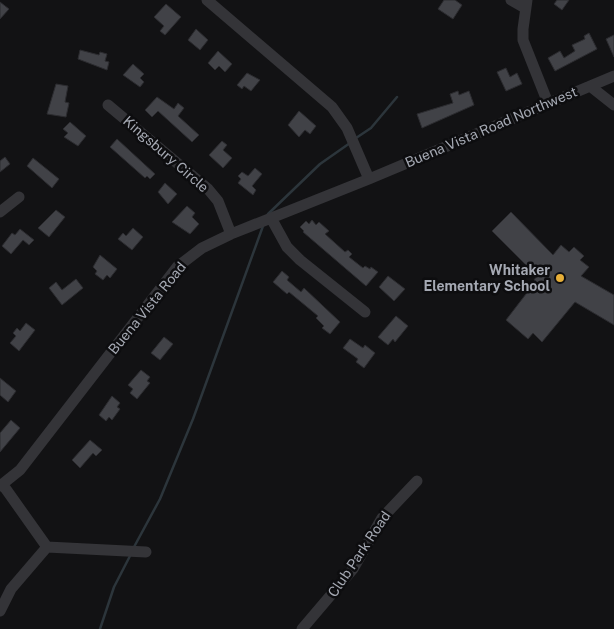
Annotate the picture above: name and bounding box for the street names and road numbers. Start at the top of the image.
street label: Buena Vista Road Northwest [403,83,579,171]
street label: Kingsbury Circle [120,113,212,195]
street label: Buena Vista Road [105,259,189,357]
street label: Club Park Road [324,508,394,600]

